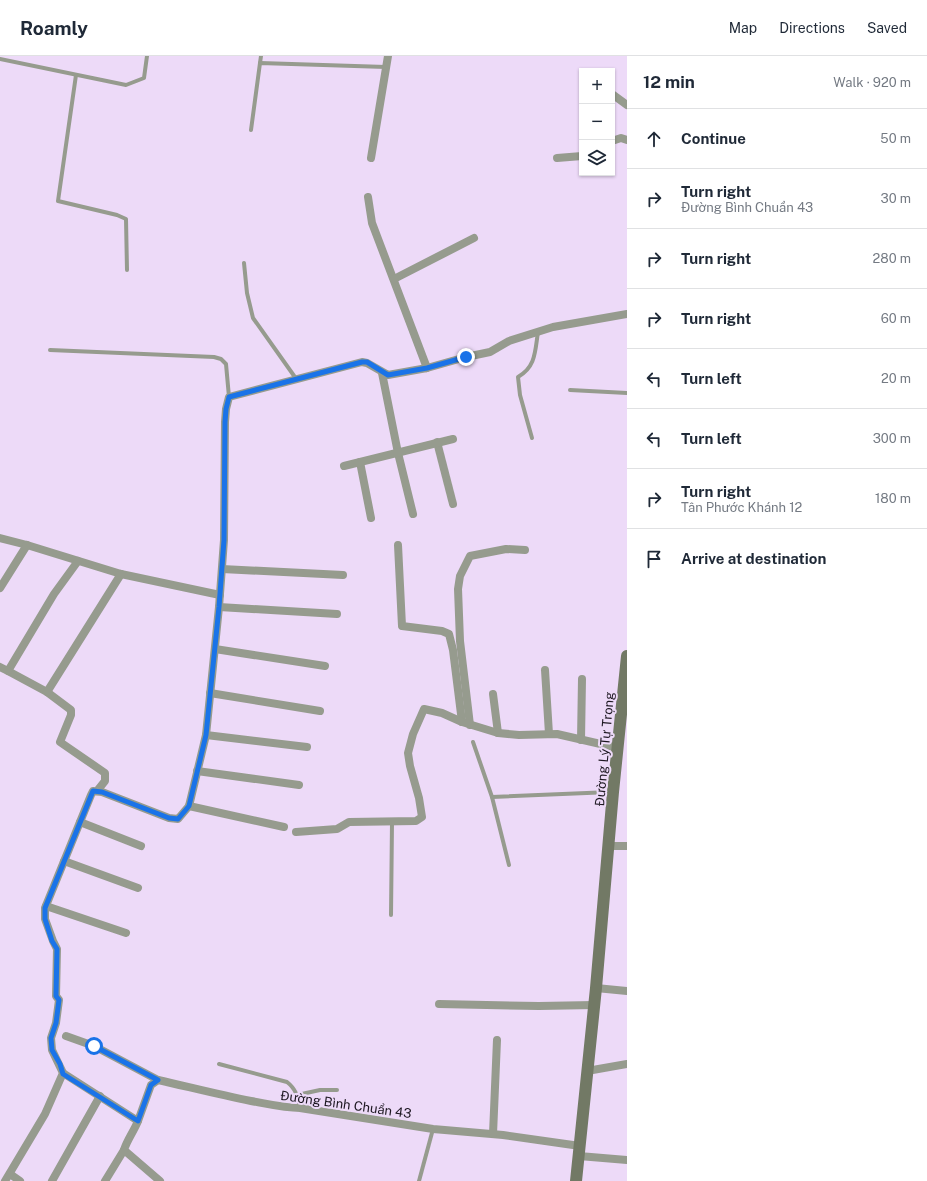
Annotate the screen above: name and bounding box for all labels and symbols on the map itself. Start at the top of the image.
route end [457,348,475,366]
street label: Đường Lý Tự Trọng [592,691,617,807]
route start [85,1037,103,1055]
street label: Đường Bình Chuẩn 43 [279,1088,412,1121]

